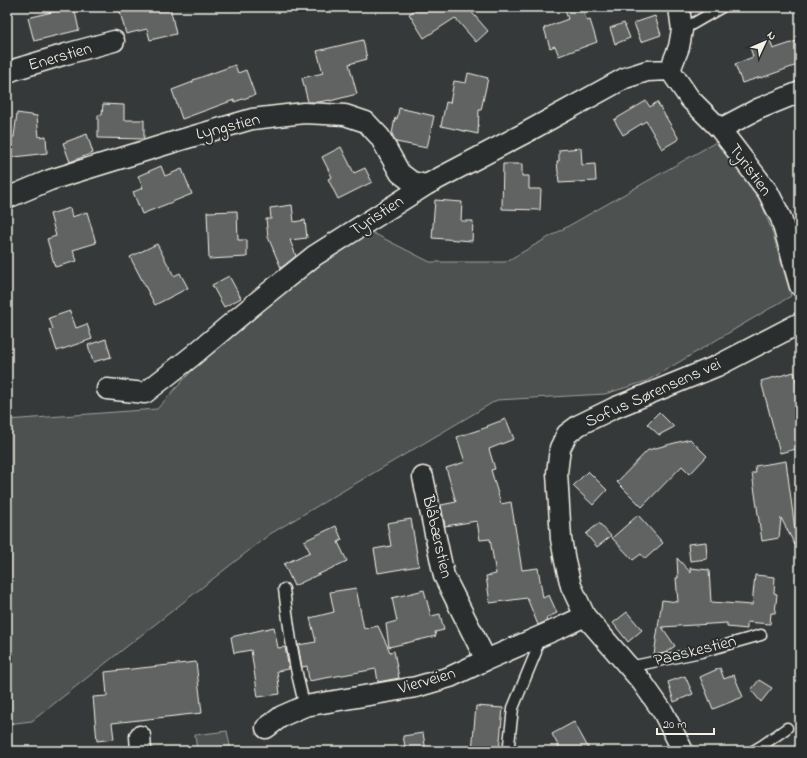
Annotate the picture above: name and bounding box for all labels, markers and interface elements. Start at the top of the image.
north arrow [745,22,785,62]
text: N [763,28,780,44]
street label: Enerstien [25,36,95,78]
street label: Lyngstien [193,107,263,149]
street label: Tyristien [722,139,778,202]
street label: Tyristien [345,189,409,244]
street label: Sofus Sørensens vei [581,352,725,434]
street label: Blåbærstien [415,492,459,581]
street label: Paaskestien [651,629,739,673]
street label: Vierveien [394,661,459,701]
scale bar [657,710,714,736]
text: 20 m [663,716,686,734]

